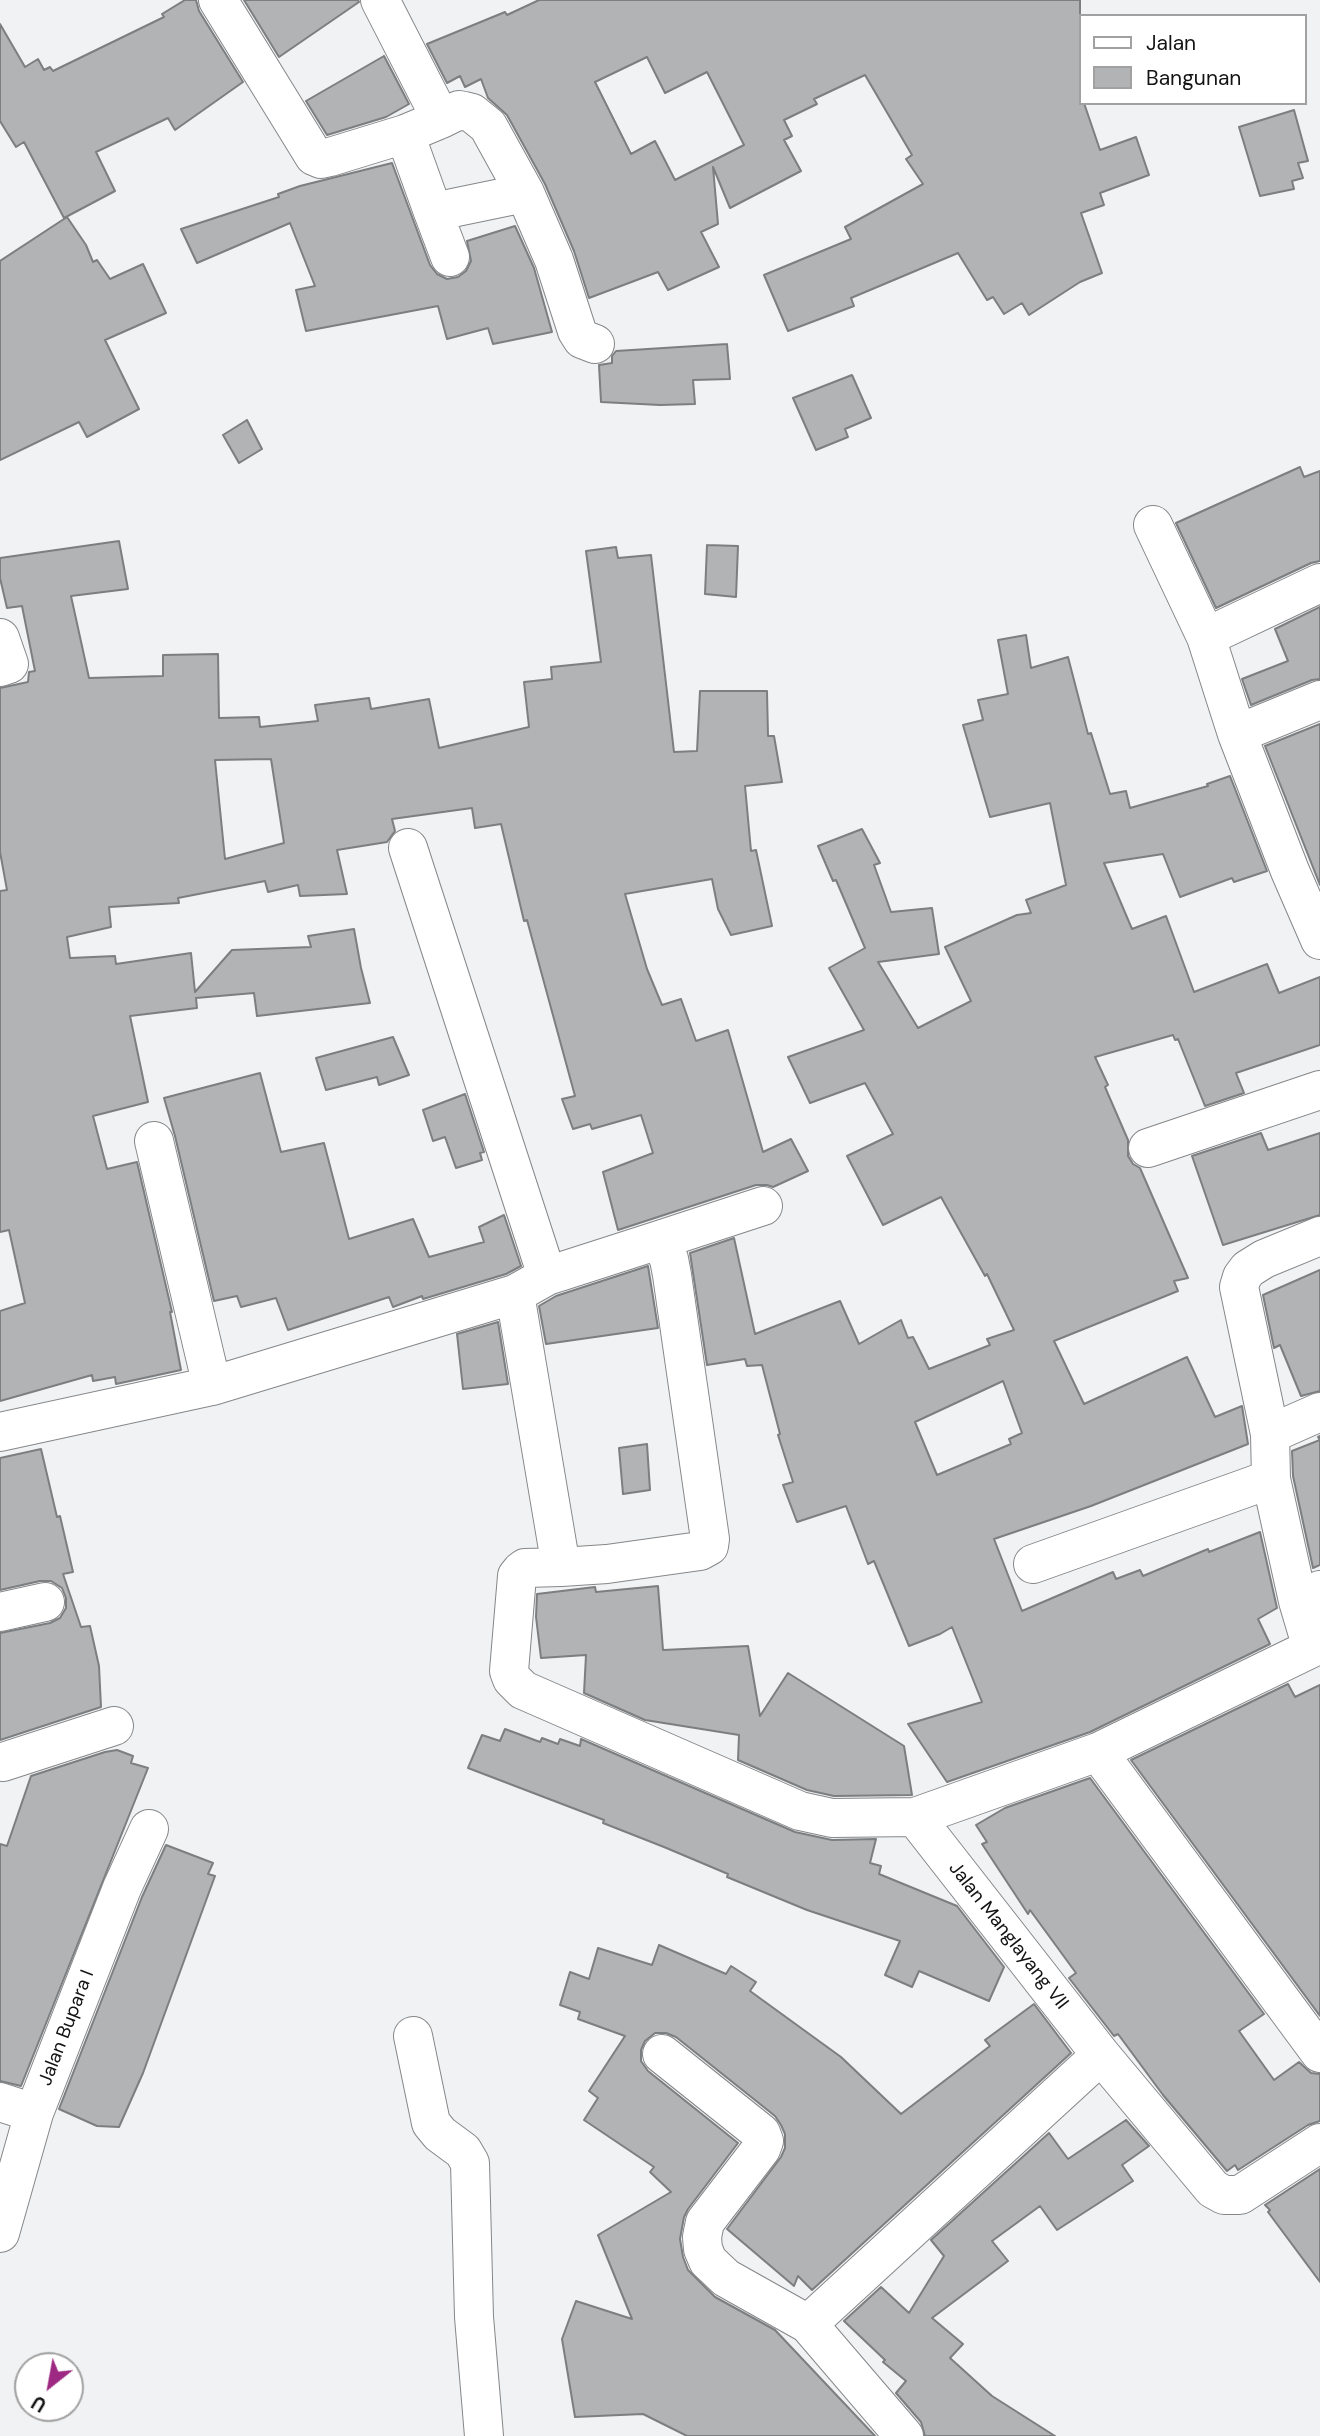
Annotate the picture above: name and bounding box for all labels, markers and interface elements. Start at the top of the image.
legend [1078,14,1306,105]
text: Jalan [1146,29,1196,57]
text: Bangunan [1146,64,1241,92]
street label: Jalan Manglayang VII [943,1858,1073,2014]
street label: Jalan Bupara I [35,1967,99,2089]
north arrow [14,2352,84,2422]
text: U [27,2390,51,2418]

